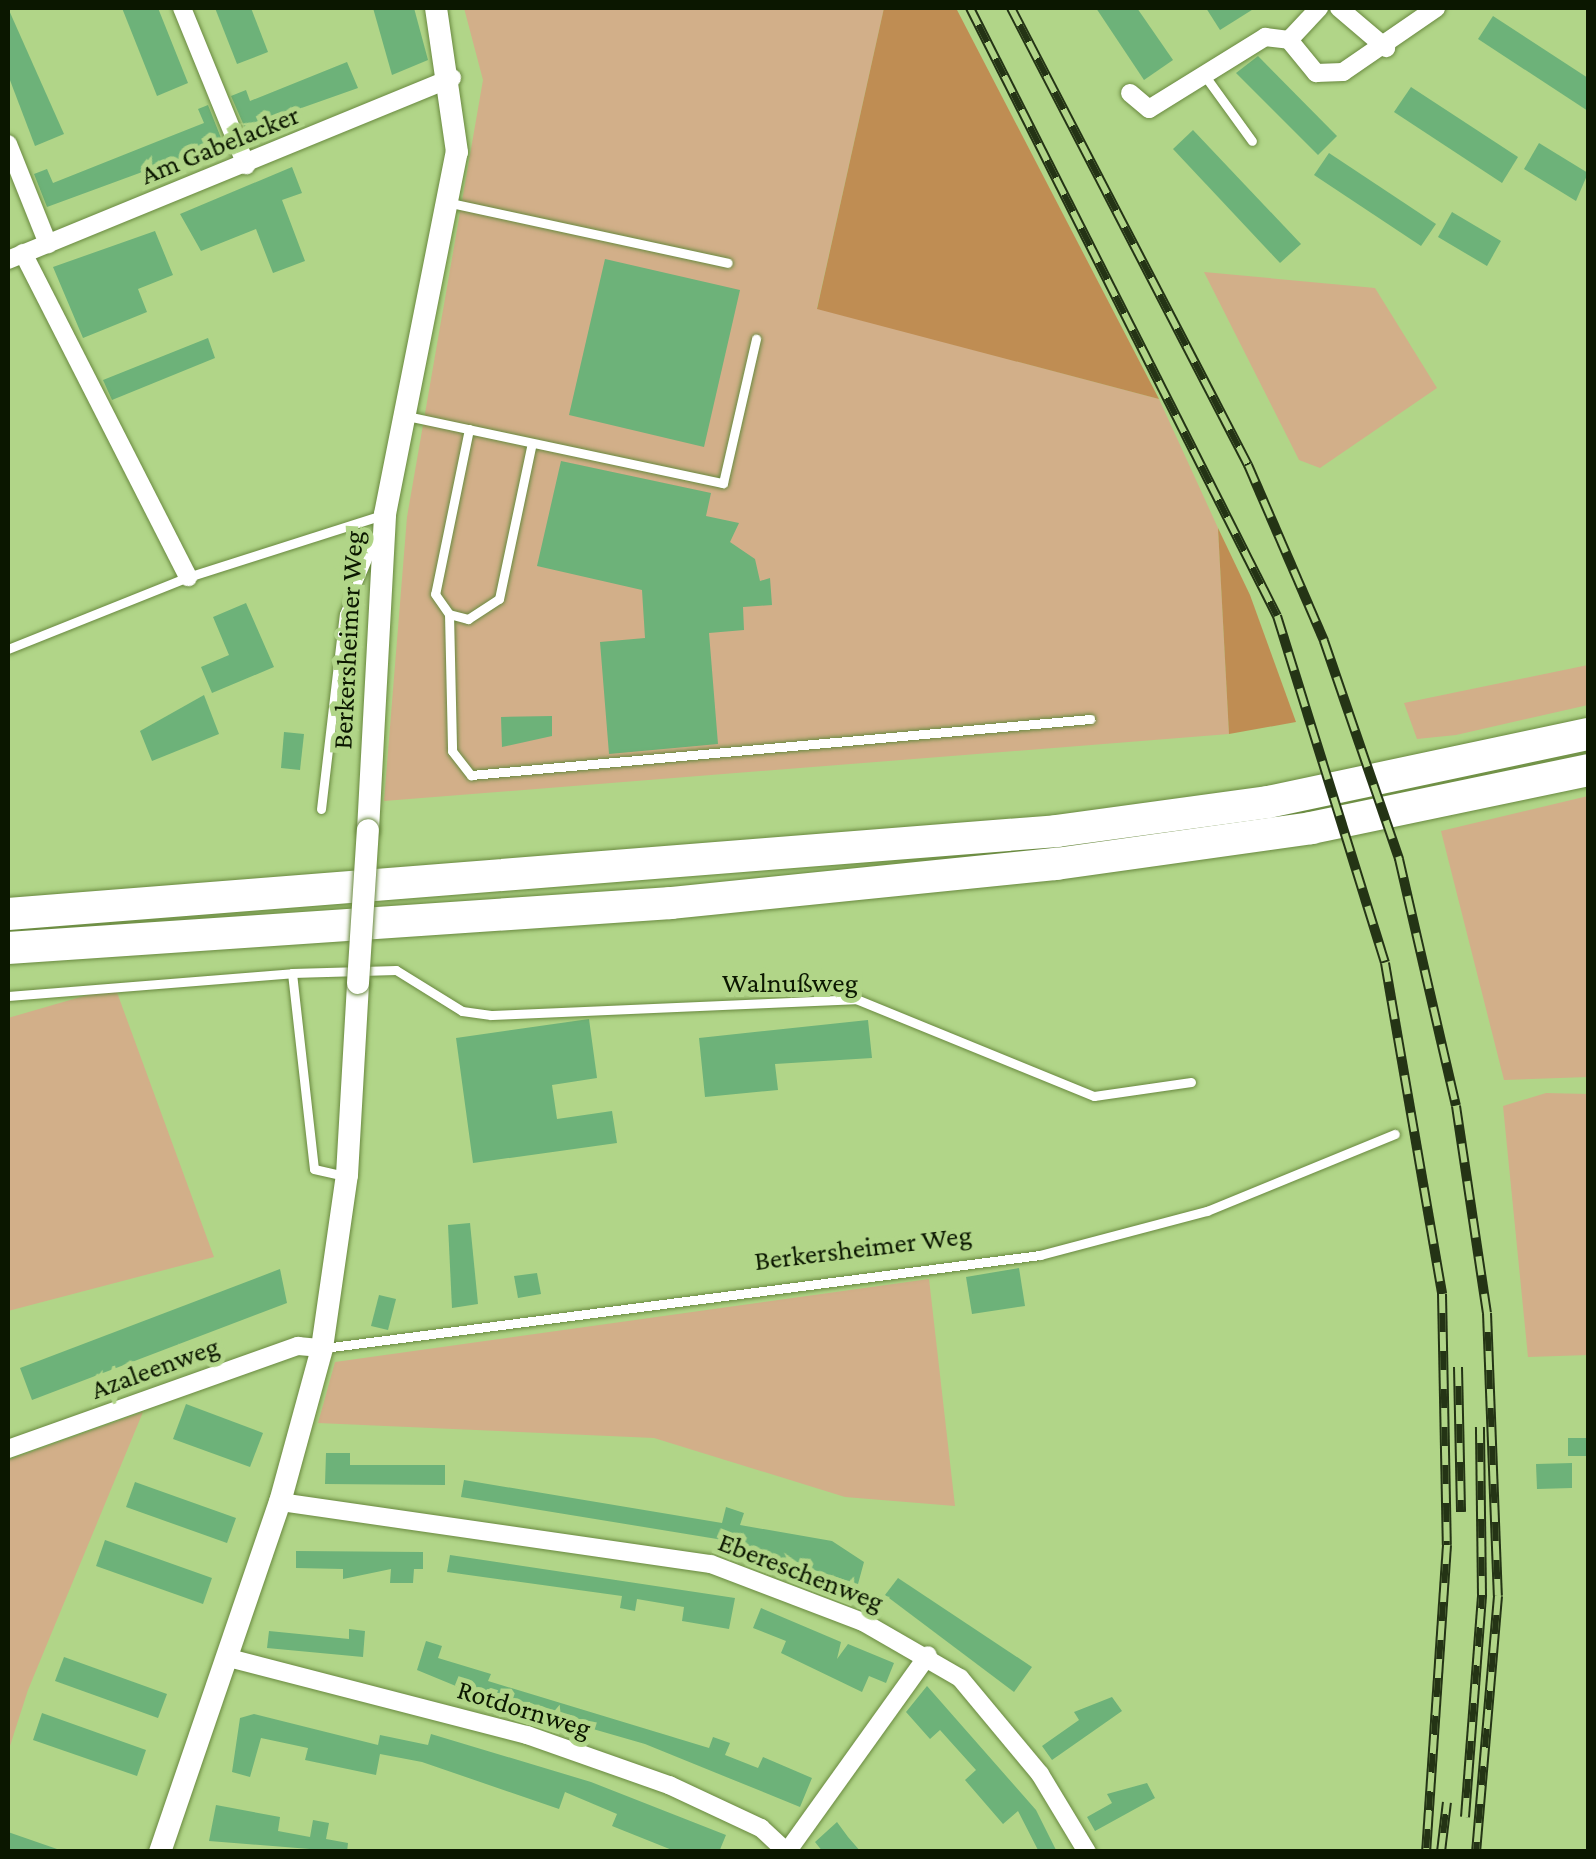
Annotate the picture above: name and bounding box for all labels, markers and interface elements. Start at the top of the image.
street label: Am Gabelacker [136,98,304,192]
street label: Berkersheimer Weg [326,530,370,750]
street label: Walnußweg [722,966,858,1000]
street label: Berkersheimer Weg [752,1218,974,1278]
street label: Azaleenweg [86,1329,224,1407]
street label: Ebereschenweg [714,1525,888,1619]
street label: Rotdornweg [453,1673,595,1745]

